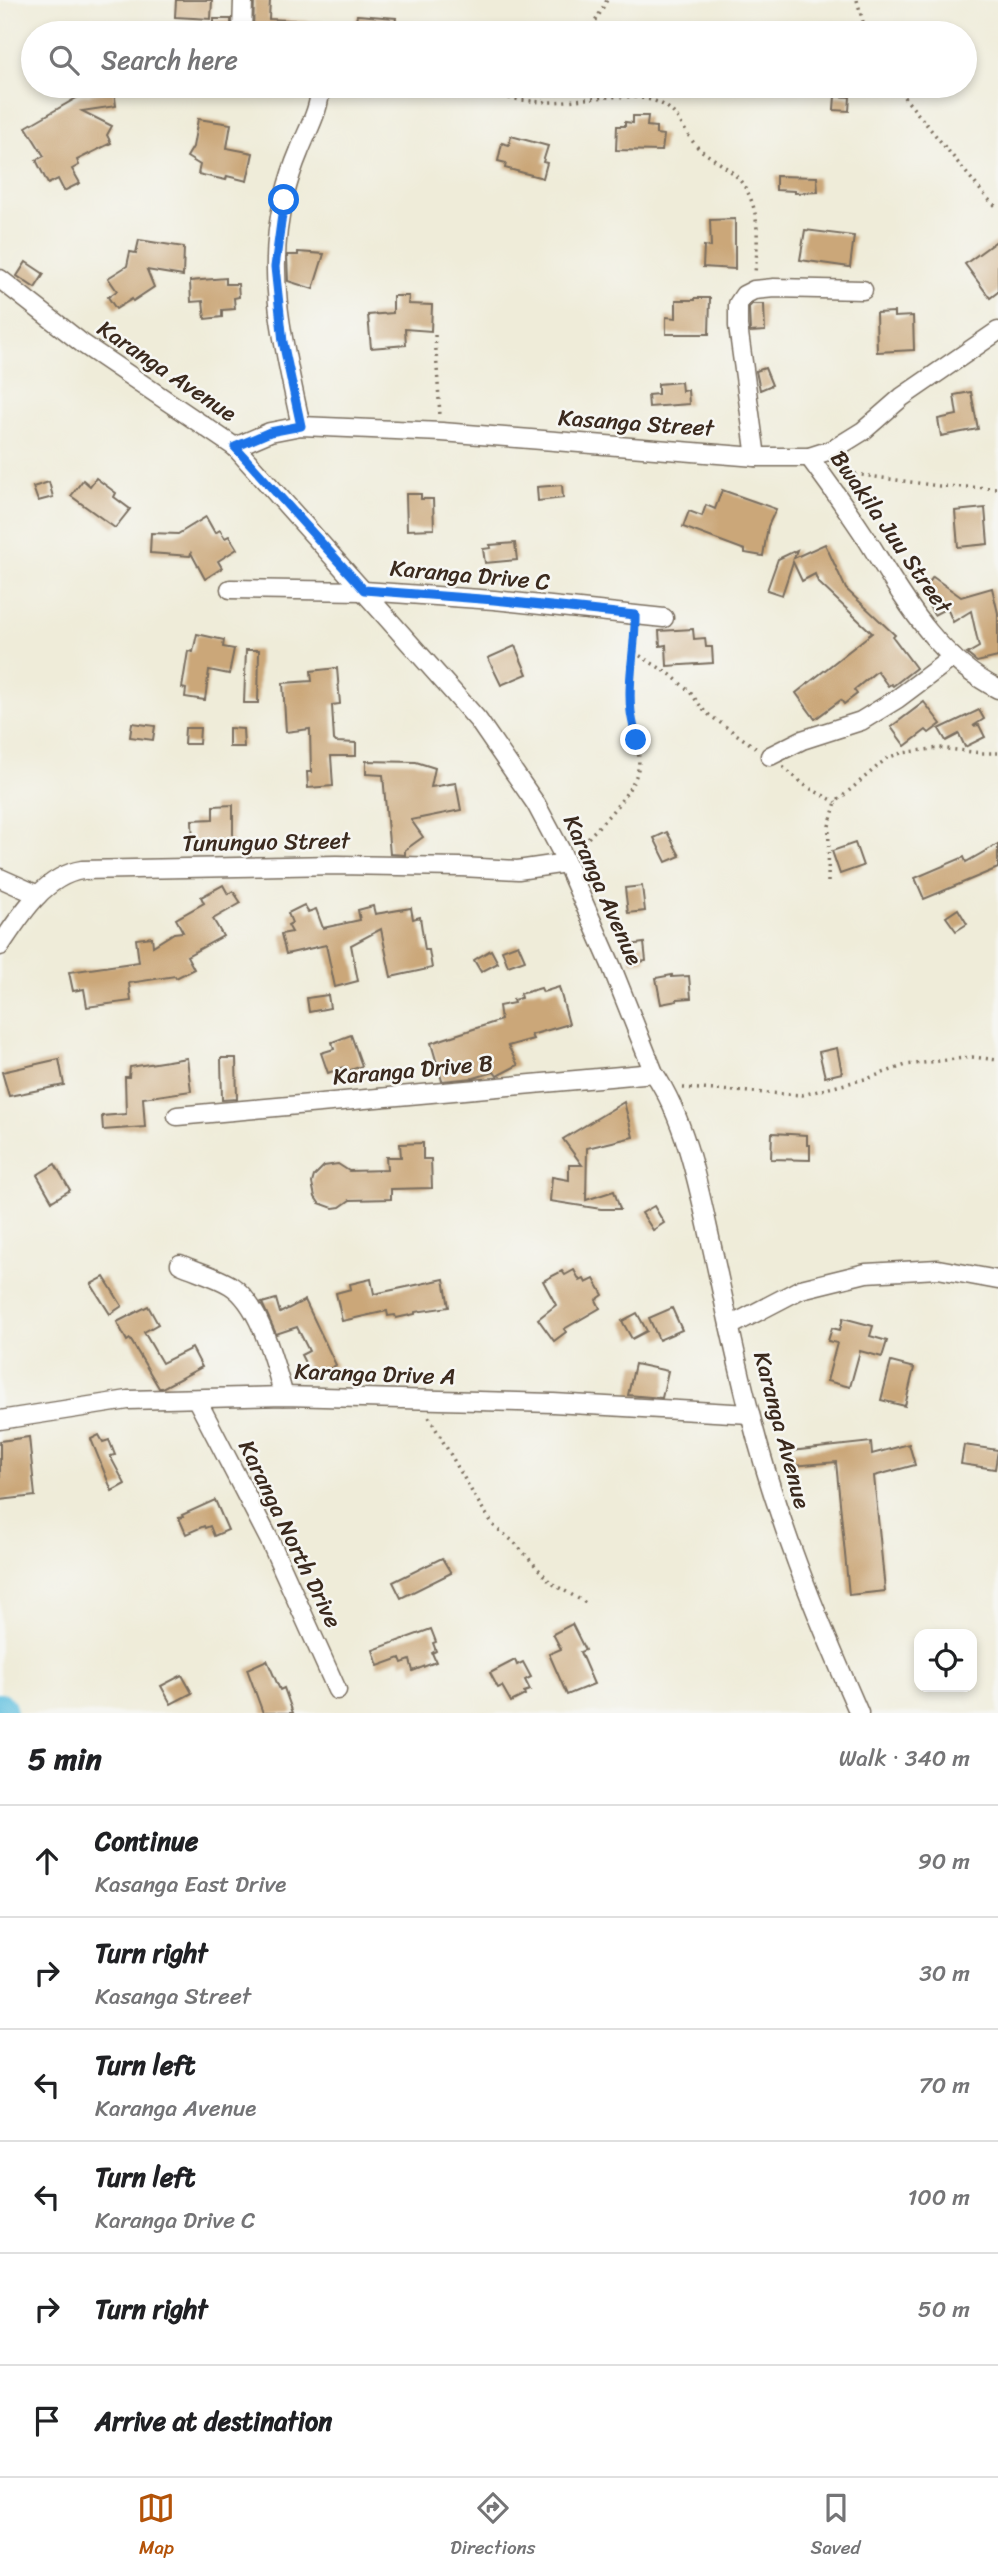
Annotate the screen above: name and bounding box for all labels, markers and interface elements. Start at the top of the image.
search box [21,21,977,98]
text: Search here [101,37,238,83]
icon: search [45,41,83,79]
route start [268,184,299,215]
street label: Karanga Avenue [89,309,245,433]
street label: Kasanga Street [557,397,717,449]
street label: Bwakila Juu Street [819,442,964,624]
street label: Karanga Drive C [388,548,552,602]
route end [620,724,651,755]
street label: Karanga Avenue [551,808,655,972]
street label: Tununguo Street [182,820,352,864]
street label: Karanga Drive B [331,1043,495,1097]
street label: Karanga Avenue [741,1347,823,1513]
street label: Karanga Drive A [294,1351,456,1397]
street label: Karanga North Drive [227,1433,353,1635]
map controls [914,1629,977,1692]
button: locate [914,1629,977,1692]
text: 5 min [28,1732,102,1786]
text: Walk · 340 m [839,1738,970,1779]
text: Continue [95,1818,198,1864]
text: 90 m [918,1841,970,1882]
icon: ahead [28,1842,66,1880]
text: Kasanga East Drive [95,1864,286,1905]
text: Turn right [95,1930,208,1976]
text: 30 m [919,1953,970,1994]
icon: right [28,1954,66,1992]
text: Kasanga Street [95,1976,251,2017]
text: Turn left [95,2042,195,2088]
text: 70 m [919,2065,970,2106]
icon: left [28,2066,66,2104]
text: Karanga Avenue [95,2088,256,2129]
text: Turn left [95,2154,195,2200]
text: 100 m [907,2177,970,2218]
icon: left [28,2178,66,2216]
text: Karanga Drive C [95,2200,255,2241]
text: Turn right [95,2286,208,2332]
text: 50 m [918,2289,970,2330]
icon: right [28,2290,66,2328]
text: Arrive at destination [95,2398,332,2444]
icon: arrive [28,2402,66,2440]
tab: Map [137,2489,175,2564]
tab: Directions [450,2489,536,2564]
tab: Saved [810,2489,861,2564]

